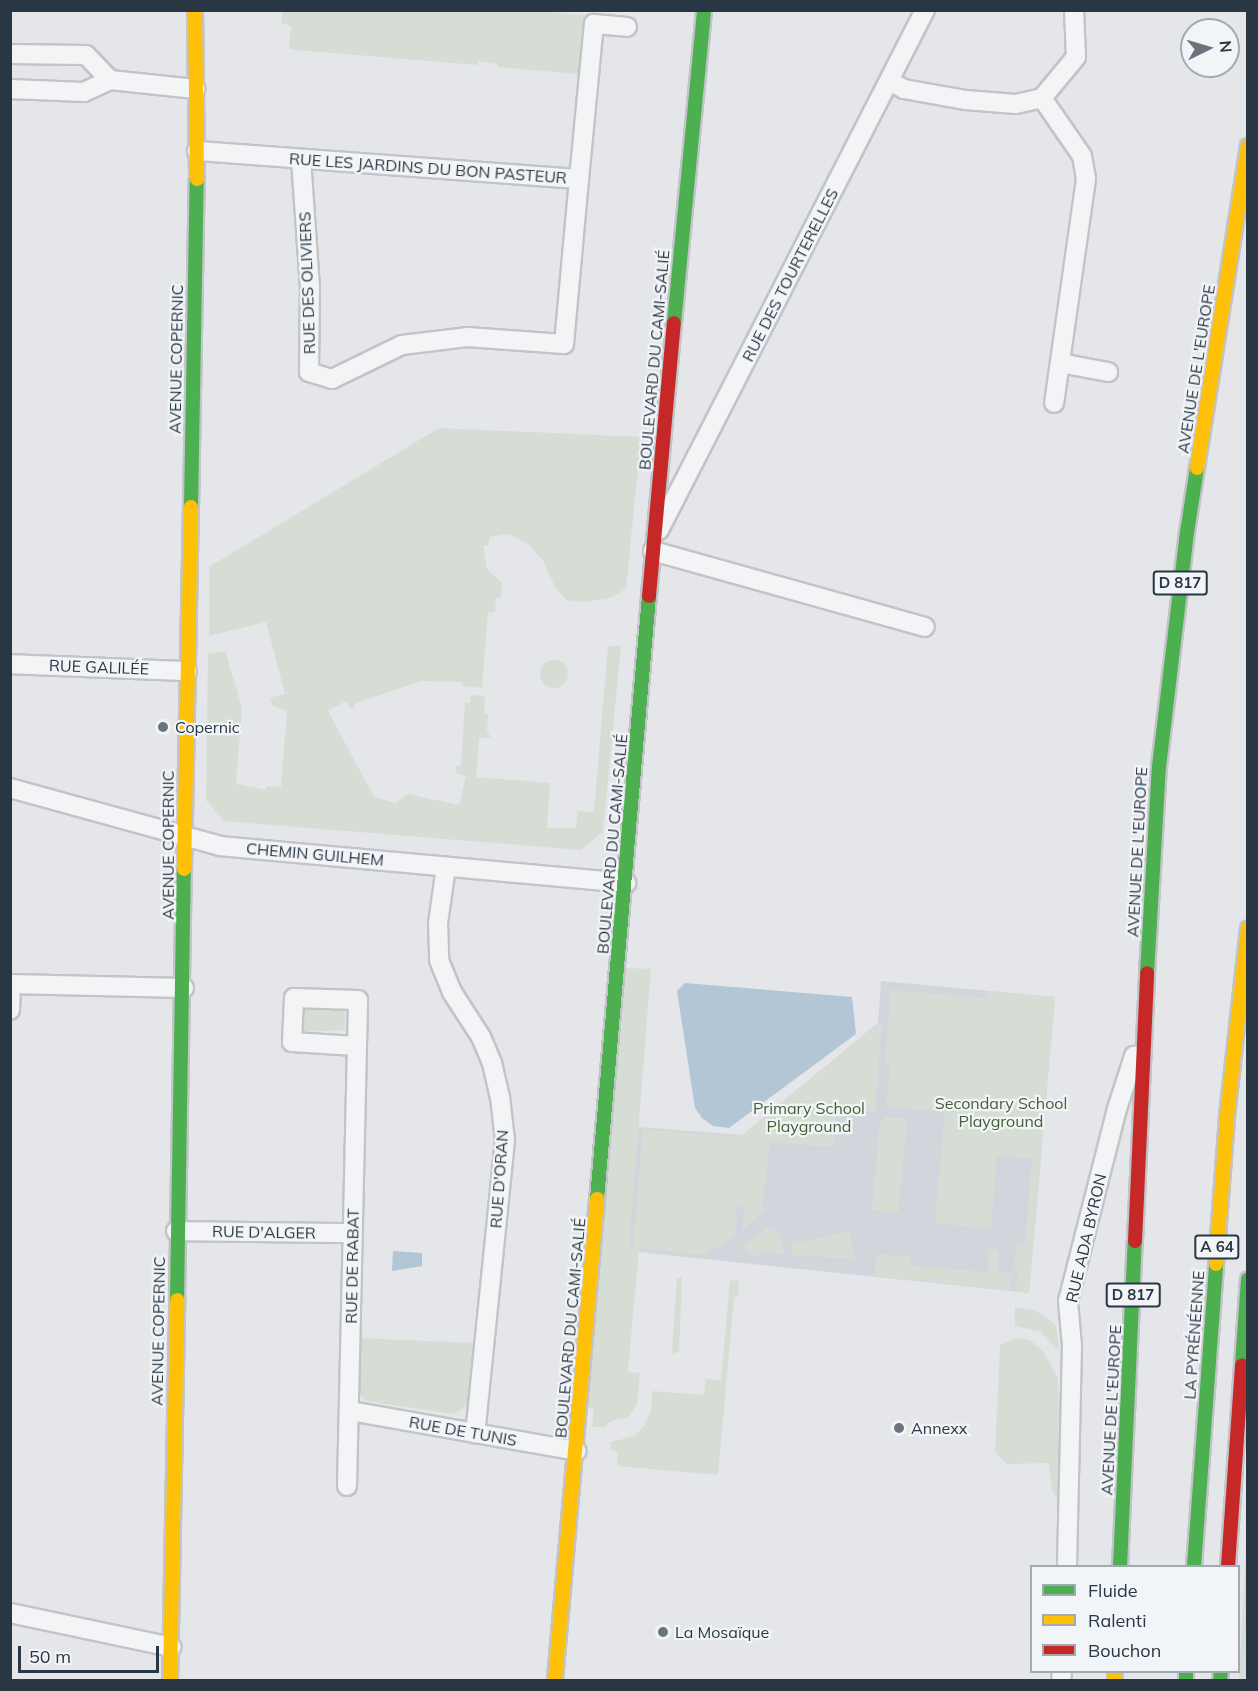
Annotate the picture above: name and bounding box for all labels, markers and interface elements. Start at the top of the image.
north arrow [1180,18,1240,78]
text: N [1215,40,1236,54]
street label: RUE LES JARDINS DU BON PASTEUR [288,149,568,187]
street label: RUE DES TOURTERELLES [738,185,842,365]
street label: RUE DES OLIVIERS [295,211,319,355]
street label: BOULEVARD DU CAMI-SALIÉ [635,249,673,471]
street label: AVENUE DE L'EUROPE [1173,283,1219,455]
street label: AVENUE COPERNIC [165,284,187,434]
road number: D 817 [1152,571,1208,595]
street label: RUE GALILÉE [49,656,149,678]
place label: Copernic [175,717,240,737]
marker: Copernic [156,720,170,734]
street label: BOULEVARD DU CAMI-SALIÉ [593,733,631,955]
street label: AVENUE DE L'EUROPE [1123,766,1151,938]
street label: AVENUE COPERNIC [158,770,178,920]
street label: CHEMIN GUILHEM [245,838,385,870]
park label: Secondary School Playground [935,1093,1067,1131]
park label: Primary School Playground [753,1098,865,1136]
street label: RUE D'ORAN [486,1129,512,1229]
street label: RUE ADA BYRON [1062,1172,1110,1304]
street label: RUE DE RABAT [341,1208,363,1324]
street label: BOULEVARD DU CAMI-SALIÉ [551,1217,589,1439]
street label: RUE D'ALGER [212,1221,316,1243]
road number: A 64 [1193,1235,1241,1259]
street label: AVENUE COPERNIC [147,1256,169,1406]
street label: LA PYRÉNÉENNE [1180,1270,1208,1400]
road number: D 817 [1104,1283,1162,1307]
street label: AVENUE DE L'EUROPE [1097,1324,1125,1496]
street label: RUE DE TUNIS [408,1412,518,1450]
place label: Annexx [911,1418,967,1438]
marker: Annexx [892,1421,906,1435]
legend [1030,1565,1240,1673]
text: Fluide [1088,1579,1138,1602]
text: Ralenti [1088,1609,1146,1632]
place label: La Mosaïque [675,1622,769,1642]
marker: La Mosaïque [656,1625,670,1639]
scale bar [21,1634,162,1672]
text: Bouchon [1088,1639,1161,1662]
text: 50 m [29,1645,71,1668]

